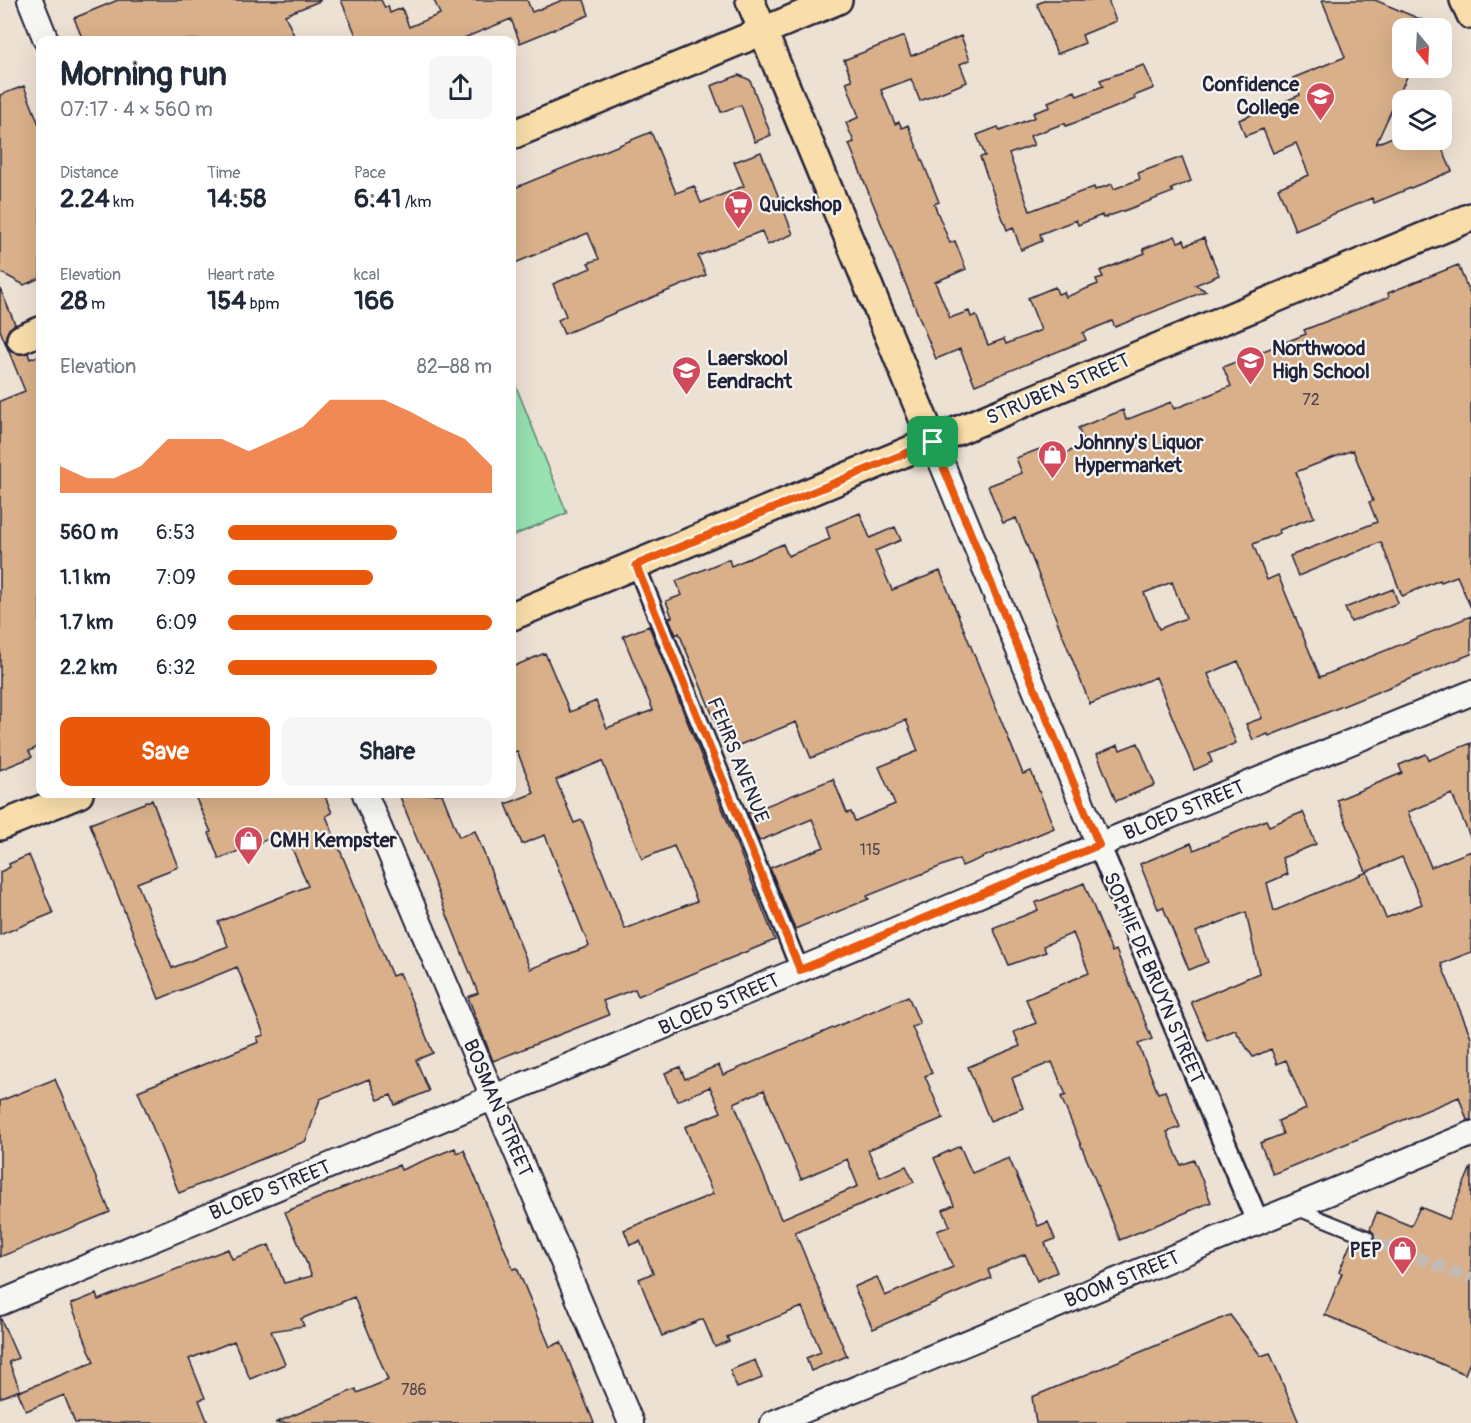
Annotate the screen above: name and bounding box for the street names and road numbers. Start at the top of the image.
street label: STRUBEN STREET [982,347,1134,431]
street label: FEHRS AVENUE [701,694,775,826]
street label: BLOED STREET [1120,774,1248,846]
street label: SOPHIE DE BRUYN STREET [1098,868,1210,1088]
street label: BLOED STREET [655,967,783,1041]
street label: BOSMAN STREET [458,1035,538,1181]
street label: BLOED STREET [206,1154,334,1226]
street label: BOOM STREET [1061,1245,1183,1313]

